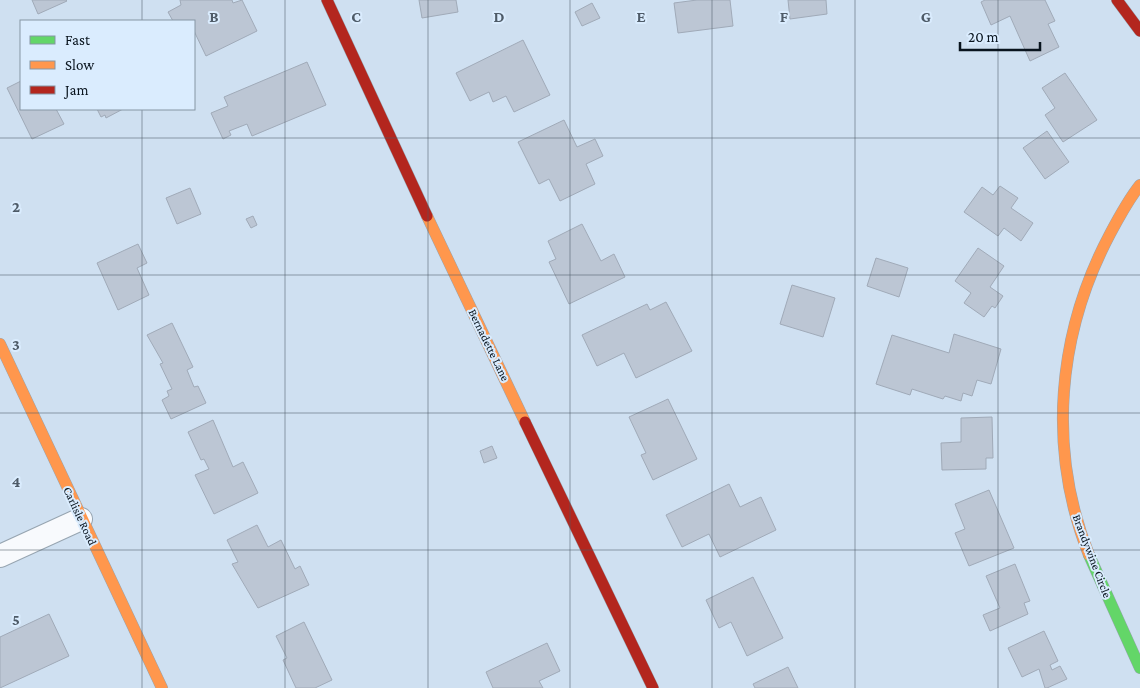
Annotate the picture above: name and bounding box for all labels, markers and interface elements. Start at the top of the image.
text: B [209,8,219,25]
text: C [351,8,361,25]
text: D [493,8,505,25]
text: E [636,8,646,25]
text: F [780,8,789,25]
text: G [921,8,931,25]
legend [20,20,195,110]
scale bar [960,20,1040,52]
text: 20 m [968,29,999,45]
text: Fast [65,32,91,48]
text: Slow [65,57,95,73]
text: Jam [63,82,88,99]
text: 2 [12,198,20,215]
street label: Bernadette Lane [466,307,512,383]
text: 3 [12,336,20,353]
text: 4 [12,473,21,490]
street label: Carlisle Road [60,485,100,548]
street label: Brandywine Circle [1070,512,1114,600]
text: 5 [12,611,20,628]

